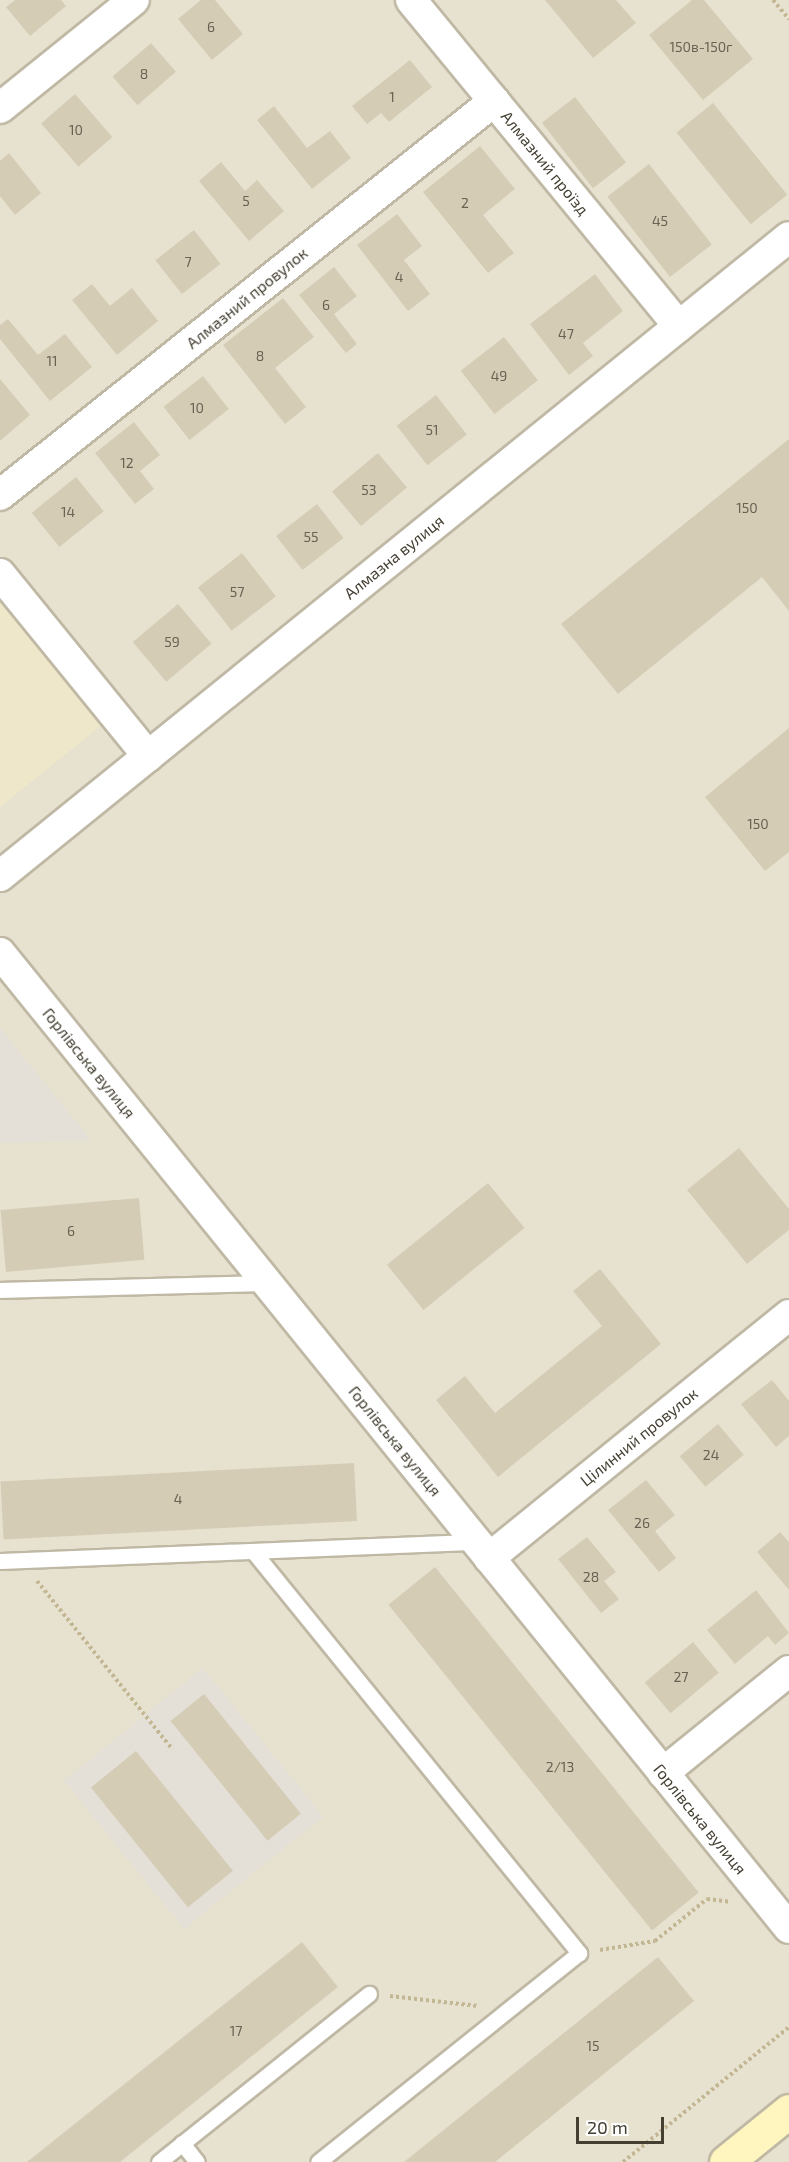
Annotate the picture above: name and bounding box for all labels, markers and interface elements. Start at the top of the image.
house number: 6 [207,19,215,35]
house number: 150в-150г [669,39,733,55]
house number: 8 [140,66,148,82]
house number: 1 [389,89,395,105]
street label: Алмазний проїзд [497,107,593,219]
house number: 10 [69,122,83,138]
house number: 5 [242,193,250,209]
house number: 2 [461,195,469,211]
house number: 45 [652,213,668,229]
street label: Алмазний провулок [182,243,312,353]
house number: 7 [184,254,192,270]
house number: 4 [395,269,403,285]
house number: 6 [322,297,330,313]
house number: 47 [558,326,574,342]
house number: 8 [256,348,264,364]
house number: 11 [46,353,58,369]
house number: 49 [491,368,507,384]
house number: 10 [190,400,204,416]
house number: 51 [425,422,439,438]
house number: 12 [120,455,134,471]
house number: 53 [361,482,377,498]
house number: 150 [736,500,758,516]
house number: 14 [61,504,75,520]
street label: Алмазна вулиця [340,511,448,603]
house number: 55 [303,529,319,545]
house number: 57 [230,584,244,600]
house number: 59 [164,634,180,650]
house number: 150 [747,816,769,832]
street label: Горлівська вулиця [39,1004,139,1122]
house number: 6 [67,1223,75,1239]
street label: Горлівська вулиця [345,1382,445,1500]
street label: Цілинний провулок [576,1384,702,1490]
house number: 24 [703,1447,719,1463]
house number: 4 [174,1491,182,1507]
house number: 26 [634,1515,650,1531]
house number: 28 [583,1569,599,1585]
house number: 27 [673,1669,689,1685]
house number: 2/13 [546,1759,574,1775]
street label: Горлівська вулиця [650,1760,750,1878]
house number: 17 [230,2023,242,2039]
house number: 15 [586,2038,600,2054]
scale bar [579,2105,668,2143]
text: 20 m [587,2116,628,2138]

